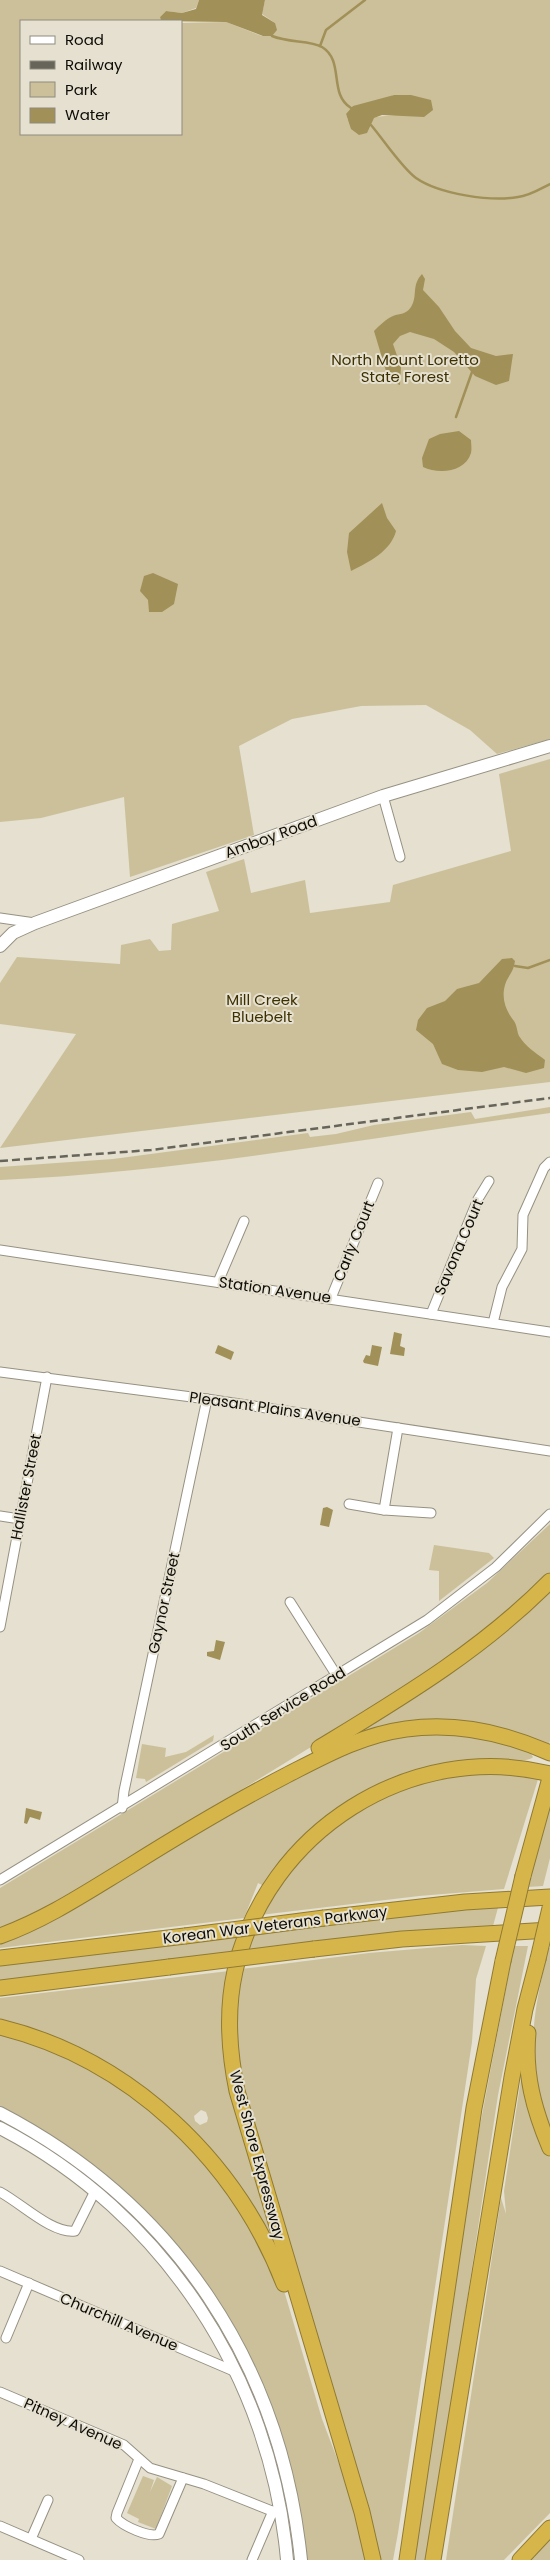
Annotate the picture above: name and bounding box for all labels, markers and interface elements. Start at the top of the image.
legend [20,20,182,135]
text: Road [65,29,104,50]
text: Railway [65,54,123,75]
text: Park [65,79,97,100]
text: Water [65,104,111,125]
park label: North Mount Loretto State Forest [331,349,479,387]
street label: Amboy Road [222,810,320,863]
park label: Mill Creek Bluebelt [226,989,298,1027]
street label: Savona Court [429,1196,488,1298]
street label: Carly Court [328,1197,379,1284]
street label: Station Avenue [218,1271,333,1308]
street label: Pleasant Plains Avenue [188,1386,362,1431]
street label: Hallister Street [5,1432,46,1542]
street label: Gaynor Street [143,1550,184,1655]
street label: South Service Road [216,1661,349,1756]
street label: Korean War Veterans Parkway [161,1900,389,1949]
street label: West Shore Expressway [225,2068,290,2242]
street label: Churchill Avenue [57,2287,182,2356]
street label: Pitney Avenue [21,2392,126,2455]

